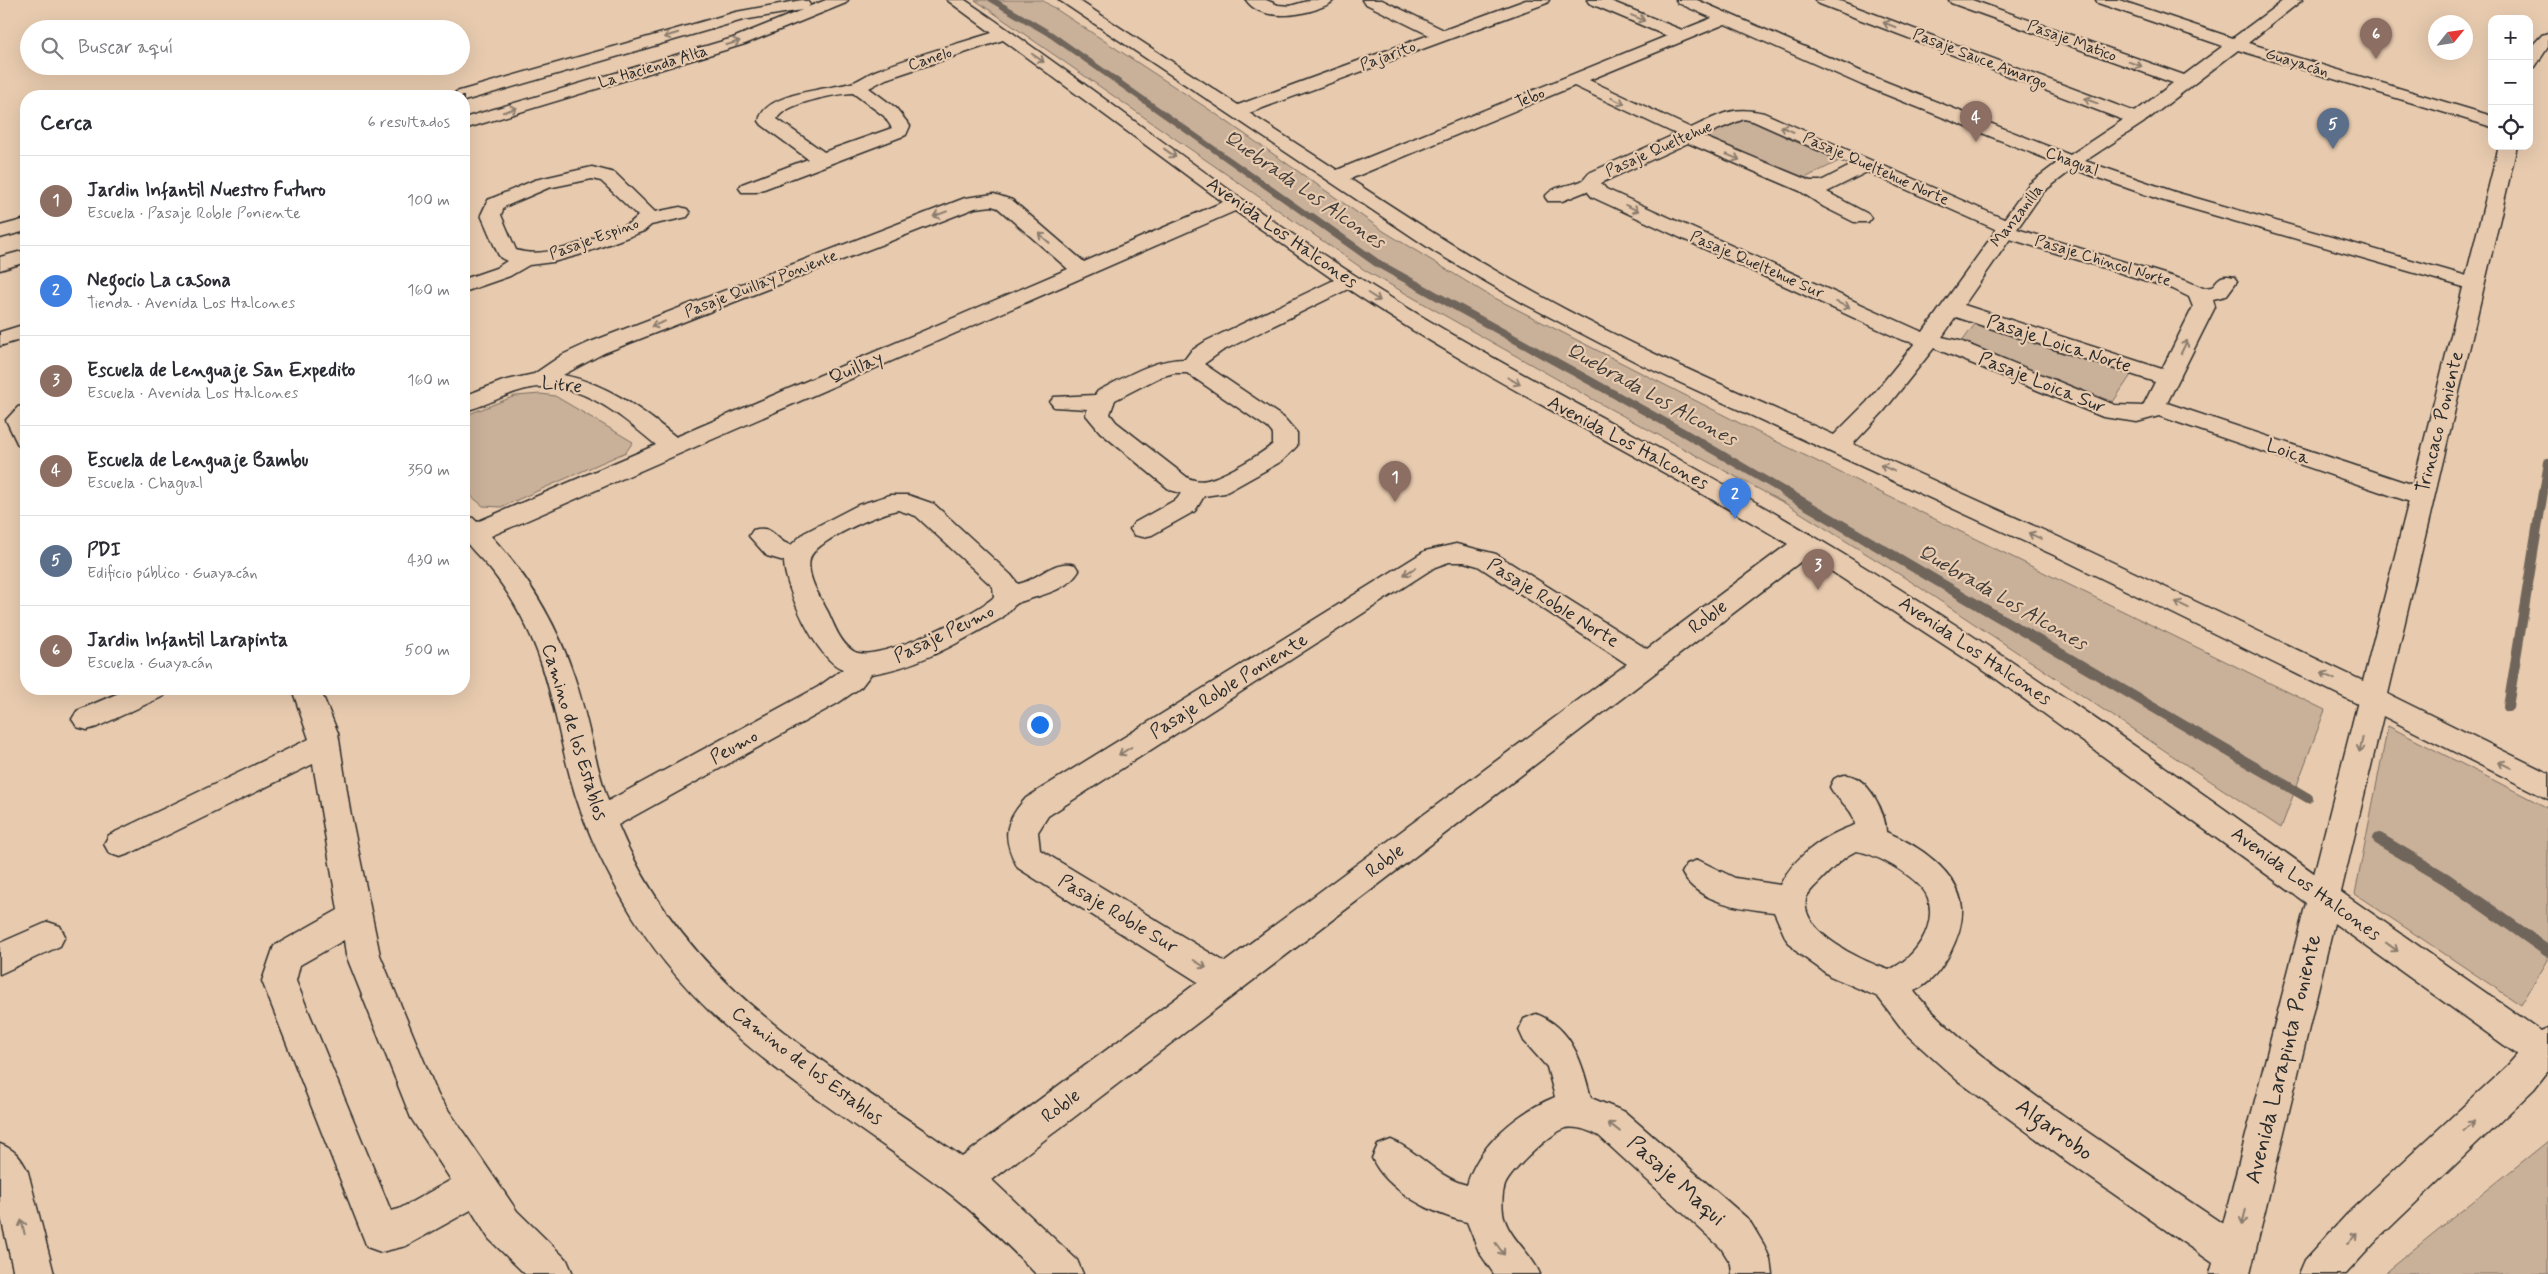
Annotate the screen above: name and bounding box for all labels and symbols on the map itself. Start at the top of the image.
one-way arrow [1630,14,1645,23]
street label: Pasaje Matico [2024,15,2120,67]
north arrow [2428,15,2473,60]
pin: 6 [2360,18,2392,59]
one-way arrow [1883,20,1898,29]
street label: Pasaje Sauce Amargo [1909,24,2050,95]
one-way arrow [663,30,679,40]
street label: Pajarito [1357,36,1419,76]
one-way arrow [725,37,741,47]
street label: La Hacienda Alta [596,40,710,94]
street label: Canelo [905,42,955,76]
street label: Guayacán [2263,43,2331,83]
one-way arrow [1031,53,1045,63]
one-way arrow [2127,60,2142,69]
street label: Tebo [1512,83,1548,113]
one-way arrow [1610,96,1625,106]
one-way arrow [2084,96,2099,105]
pin: 4 [1960,101,1992,142]
one-way arrow [502,105,518,115]
pin: 5 [2317,108,2349,149]
street label: Pasaje Queltehue [1602,116,1716,182]
water label: Quebrada Los Alcones [1218,124,1392,257]
one-way arrow [1780,124,1795,134]
street label: Pasaje Queltehue Norte [1800,127,1952,211]
street label: Chagual [2042,142,2102,183]
one-way arrow [1163,148,1177,158]
one-way arrow [1725,152,1740,162]
street label: Avenida Los Halcones [1202,171,1363,295]
street label: Manzanilla [1986,180,2048,252]
one-way arrow [1624,204,1639,214]
one-way arrow [933,209,948,219]
street label: Pasaje Espino [546,213,642,265]
street label: Pasaje Queltehue Sur [1687,226,1827,304]
street label: Pasaje Chincol Norte [2032,230,2174,292]
one-way arrow [1038,233,1051,244]
street label: Pasaje Quillay Poniente [682,245,841,323]
one-way arrow [1367,293,1381,303]
one-way arrow [1835,300,1850,310]
street label: Pasaje Loica Norte [1983,309,2135,380]
one-way arrow [651,320,666,329]
water label: Quebrada Los Alcones [1561,337,1743,454]
one-way arrow [2180,340,2189,355]
street label: Quillay [825,345,887,391]
street label: Pasaje Loica Sur [1974,346,2109,421]
street label: Trincaco Poniente [2410,348,2470,496]
street label: Litre [541,370,583,400]
one-way arrow [1506,376,1521,386]
street label: Avenida Los Halcones [1543,390,1713,496]
street label: Loica [2263,433,2314,471]
pin: 1 [1379,461,1411,502]
one-way arrow [1880,463,1895,473]
pin: 2 [1719,478,1751,519]
one-way arrow [2028,531,2043,540]
water label: Quebrada Los Alcones [1913,539,2093,658]
pin: 3 [1802,549,1834,590]
street label: Pasaje Roble Norte [1482,552,1624,655]
one-way arrow [1404,566,1418,576]
street label: Avenida Los Halcones [1894,591,2057,712]
street label: Roble [1683,594,1733,640]
street label: Pasaje Peumo [890,599,999,670]
one-way arrow [2175,600,2190,610]
street label: Pasaje Roble Poniente [1145,627,1313,746]
street label: Camino de los Establos [535,641,613,823]
one-way arrow [2321,671,2336,681]
your location [1027,712,1053,738]
street label: Peumo [706,724,762,770]
one-way arrow [2356,737,2365,753]
one-way arrow [1119,747,1133,757]
one-way arrow [2497,760,2512,770]
street label: Avenida Los Halcones [2226,821,2386,947]
street label: Roble [1360,838,1410,884]
street label: Pasaje Roble Sur [1053,868,1182,960]
street label: Avenida Larapinta Poniente [2239,931,2329,1187]
one-way arrow [2385,942,2399,952]
one-way arrow [1192,960,1206,970]
street label: Camino de los Establos [726,1001,888,1131]
street label: Roble [1036,1083,1086,1129]
street label: Algarrobo [2008,1093,2098,1170]
one-way arrow [2463,1120,2475,1132]
one-way arrow [1607,1122,1621,1132]
street label: Pasaje Maqui [1621,1130,1731,1232]
one-way arrow [2239,1208,2248,1224]
one-way arrow [17,1219,27,1235]
one-way arrow [2346,1232,2358,1244]
one-way arrow [1495,1242,1505,1256]

